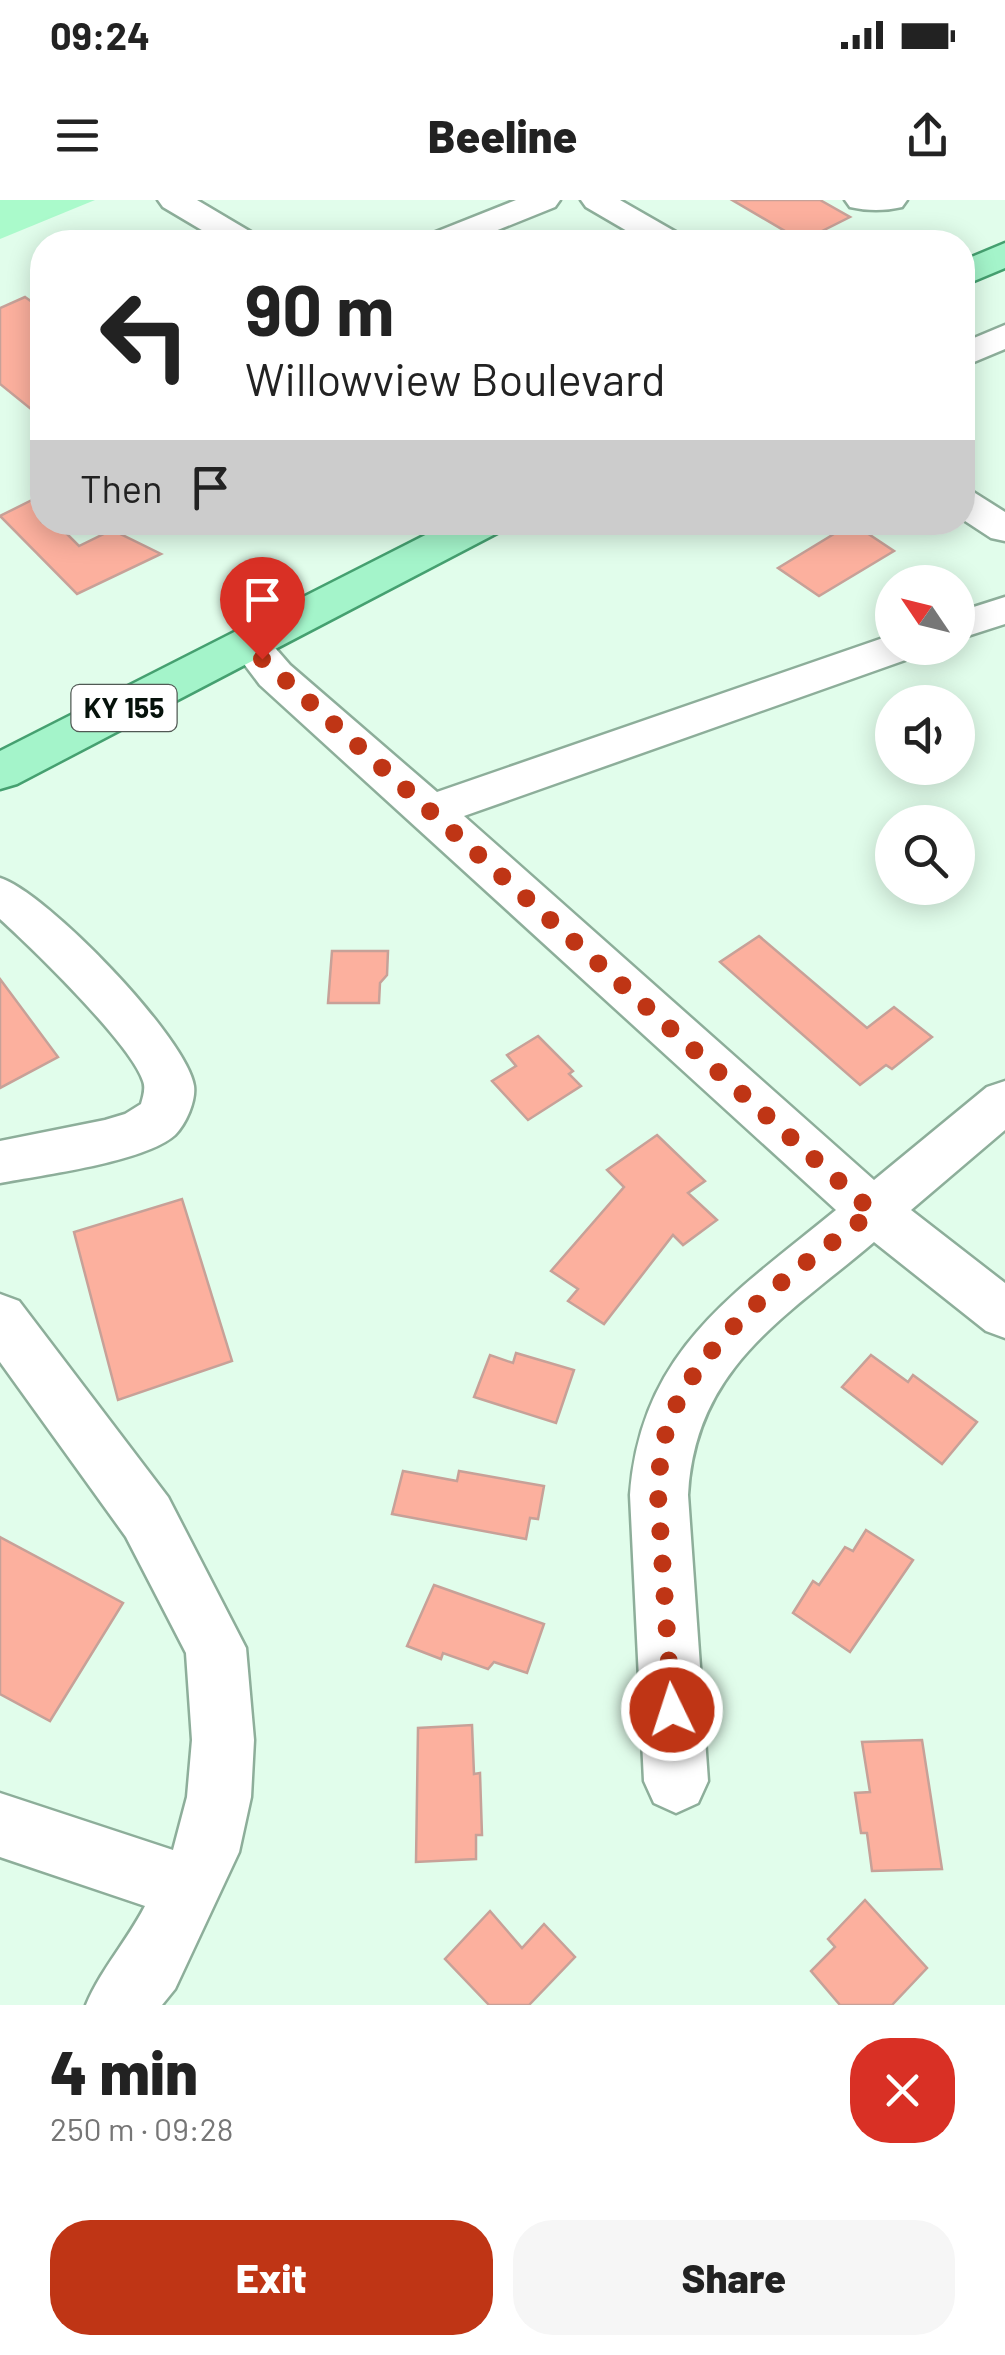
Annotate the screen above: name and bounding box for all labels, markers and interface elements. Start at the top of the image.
text: 09:24 [50,12,150,58]
icon: menu [50,108,105,163]
text: Beeline [428,108,577,162]
icon: share [900,108,955,163]
text: 90 m [245,266,395,350]
icon: left [80,270,210,400]
text: Willowview Boulevard [245,351,666,405]
icon: arrive [183,460,238,515]
text: Then [80,465,163,511]
pin [220,557,305,660]
north arrow [875,565,975,665]
map controls [875,565,975,905]
icon: arrive [235,572,290,627]
road number: KY 155 [72,685,176,731]
button: sound [875,685,975,785]
button: search [875,805,975,905]
position arrow [620,1658,724,1762]
text: 4 min [50,2035,198,2107]
button: close [850,2038,955,2143]
text: 250 m · 09:28 [50,2109,234,2147]
button: Exit [50,2220,493,2335]
button: Share [513,2220,955,2335]

